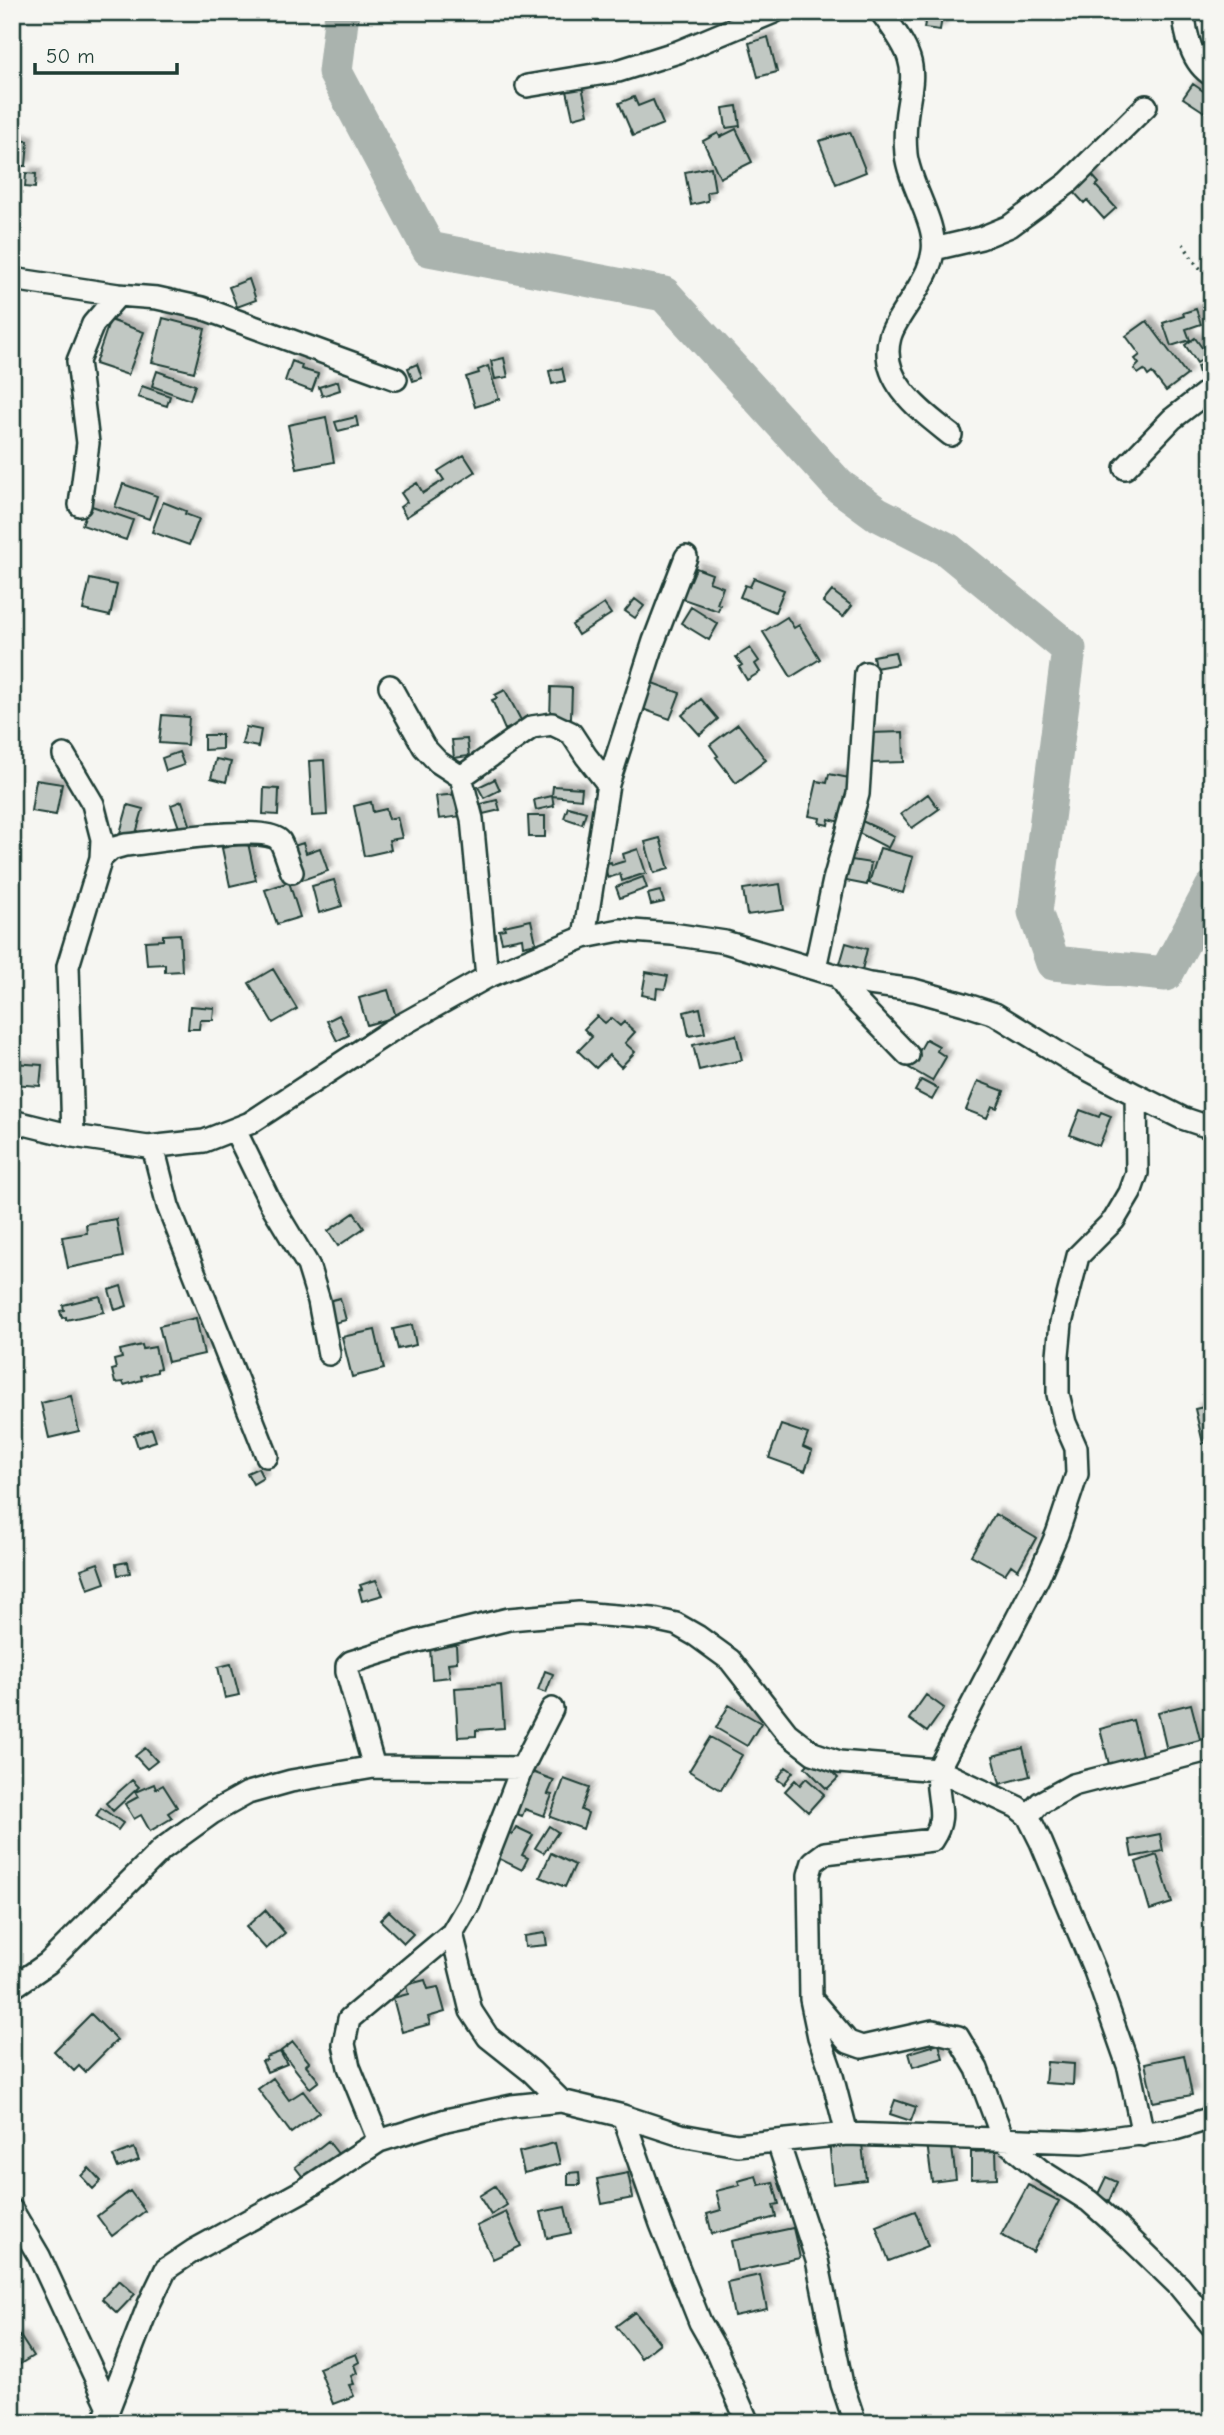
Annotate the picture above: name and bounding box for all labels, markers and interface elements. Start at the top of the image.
scale bar [35,32,177,76]
text: 50 m [46,44,95,68]

